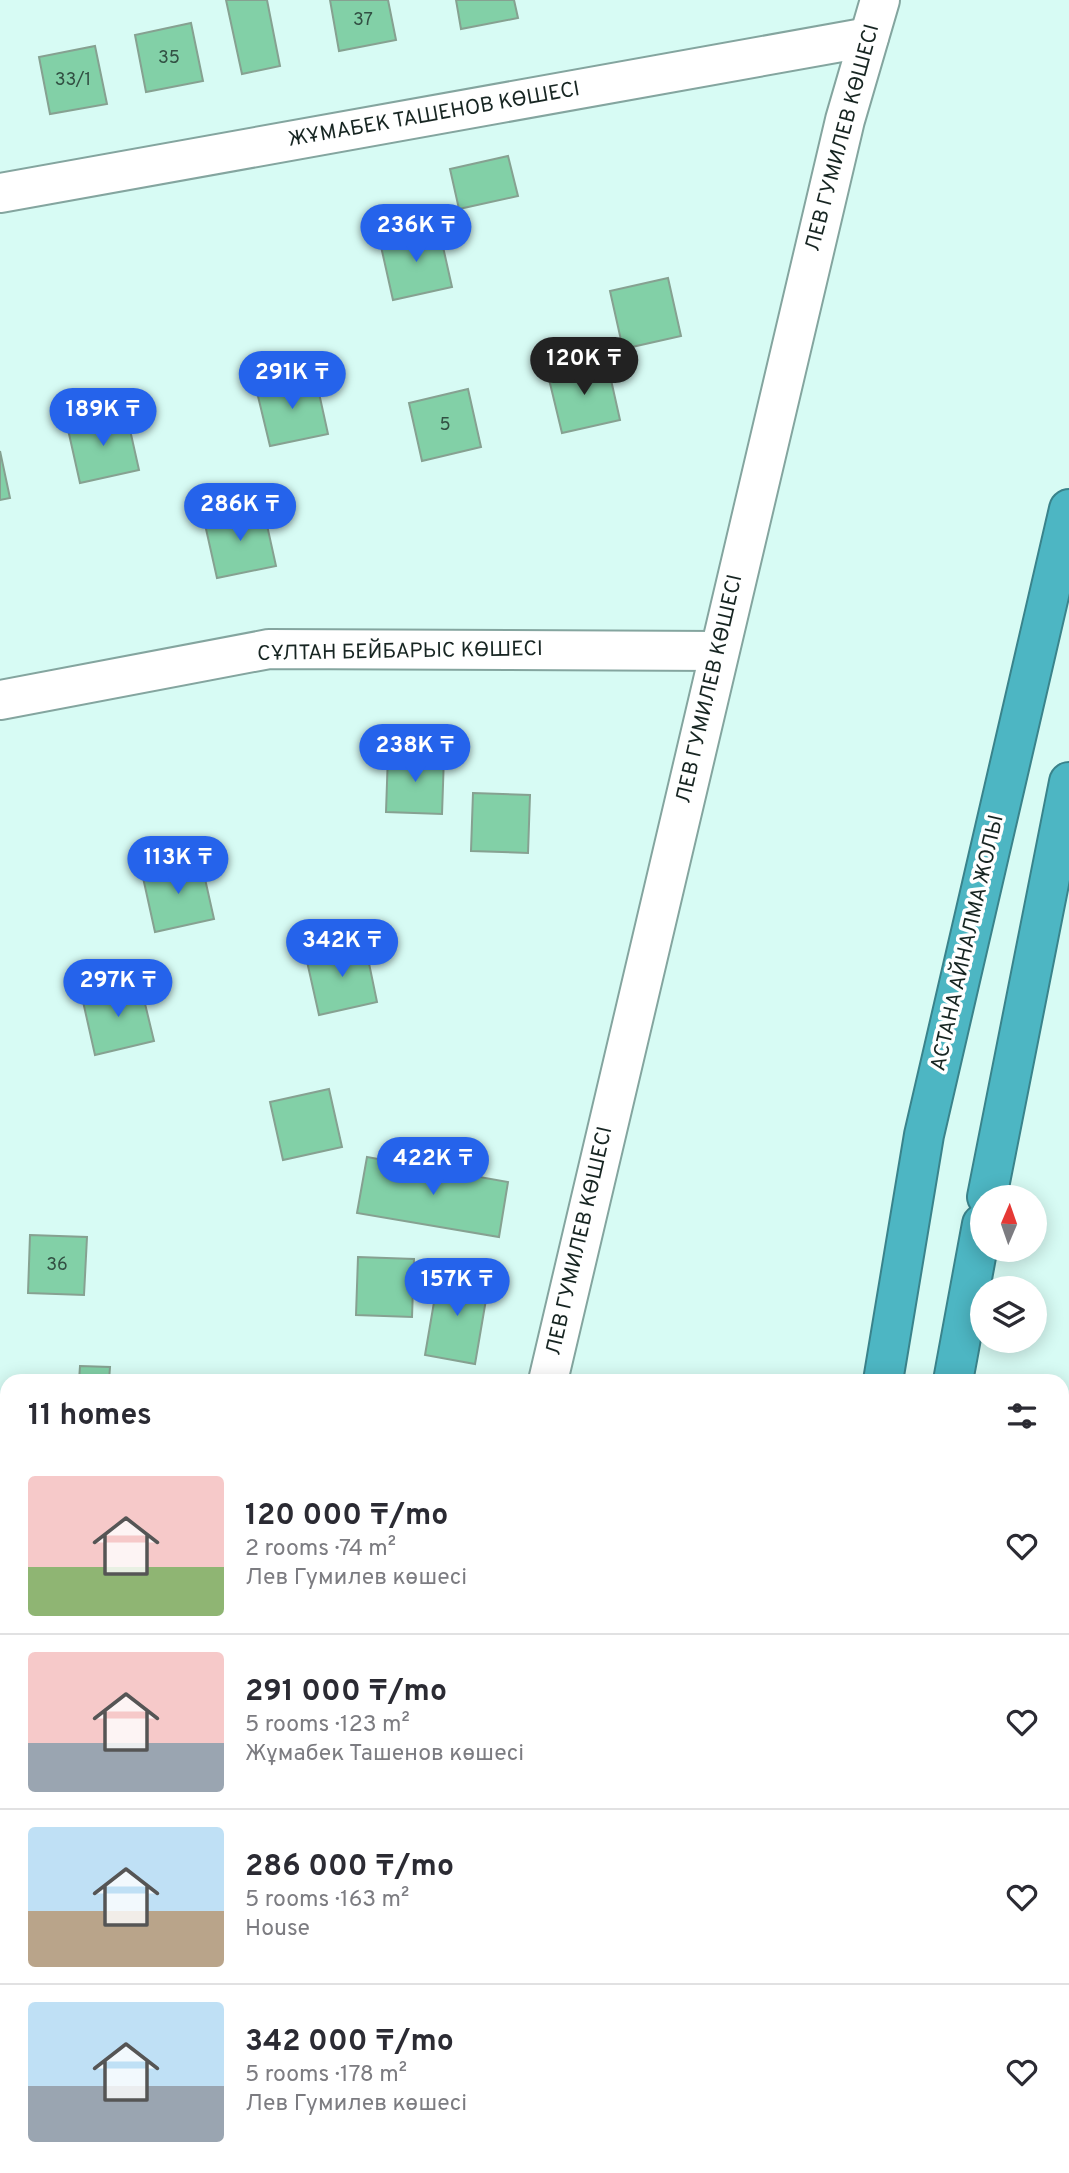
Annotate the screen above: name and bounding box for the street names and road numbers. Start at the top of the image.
street label: ЛЕВ ГУМИЛЕВ КӨШЕСІ [800,21,886,255]
street label: ЖҰМАБЕК ТАШЕНОВ КӨШЕСІ [286,76,582,154]
street label: ЛЕВ ГУМИЛЕВ КӨШЕСІ [671,572,749,806]
street label: СҰЛТАН БЕЙБАРЫС КӨШЕСІ [257,635,543,668]
street label: АСТАНА АЙНАЛМА ЖОЛЫ [924,812,1011,1074]
street label: ЛЕВ ГУМИЛЕВ КӨШЕСІ [541,1124,619,1358]

